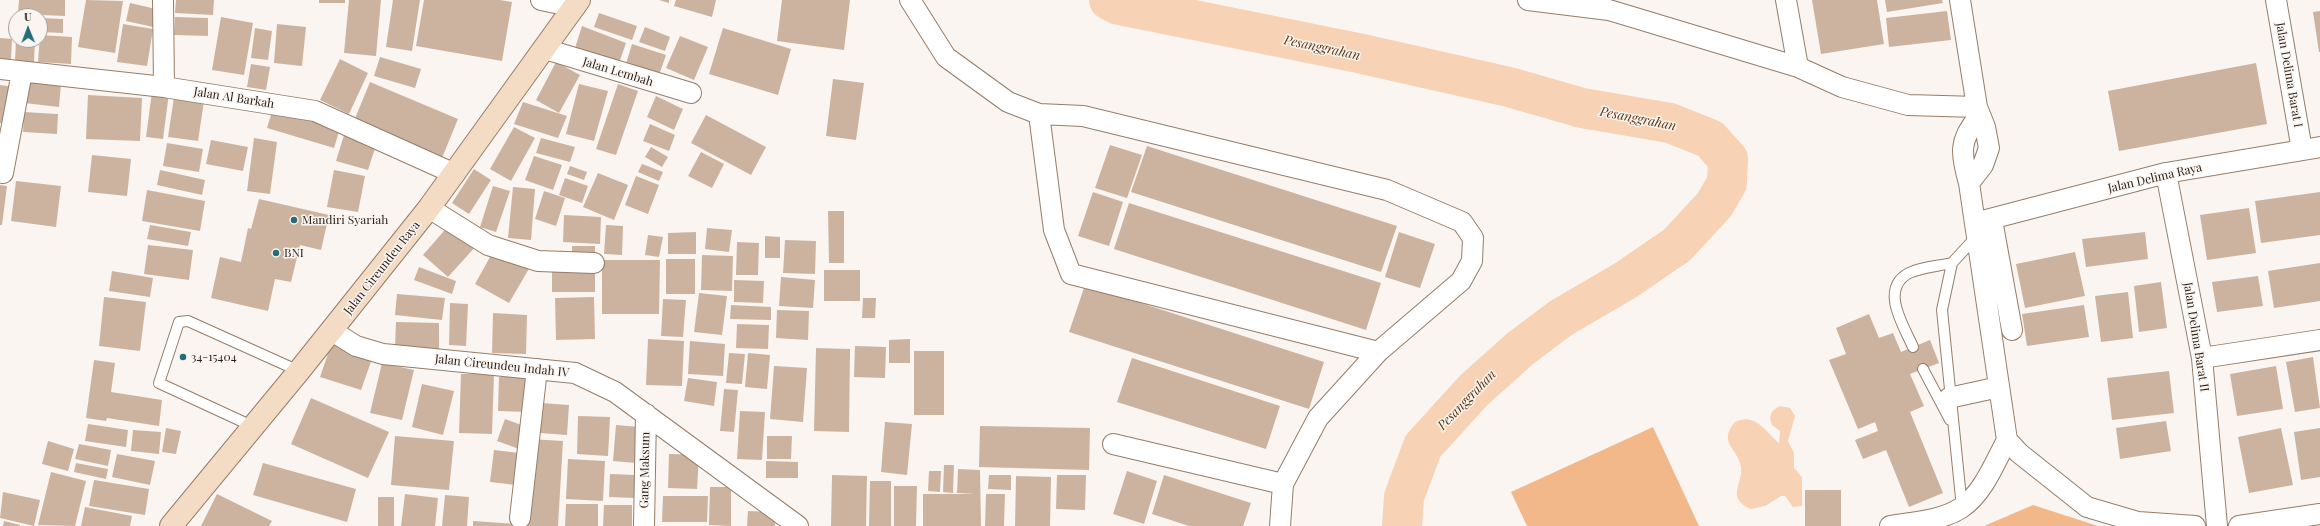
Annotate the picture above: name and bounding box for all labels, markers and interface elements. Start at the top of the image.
north arrow [8,8,48,48]
text: U [24,9,32,24]
street label: Jalan Delima Barat I [2273,21,2305,129]
water label: Pesanggrahan [1282,32,1362,64]
street label: Jalan Lembah [581,54,655,90]
street label: Jalan Al Barkah [193,85,275,111]
water label: Pesanggrahan [1598,104,1678,134]
street label: Jalan Delima Raya [2107,160,2203,196]
place label: Mandiri Syariah [302,213,388,227]
marker: Mandiri Syariah [289,215,299,225]
street label: Jalan Cireundeu Raya [341,218,423,318]
place label: BNI [284,246,304,260]
marker: BNI [271,248,281,258]
street label: Jalan Delima Barat II [2180,281,2212,393]
place label: 34-15404 [191,350,237,364]
marker: 34-15404 [178,352,188,362]
street label: Jalan Cireundeu Indah IV [434,352,570,380]
water label: Pesanggrahan [1434,367,1500,433]
street label: Gang Maksum [637,432,653,508]

